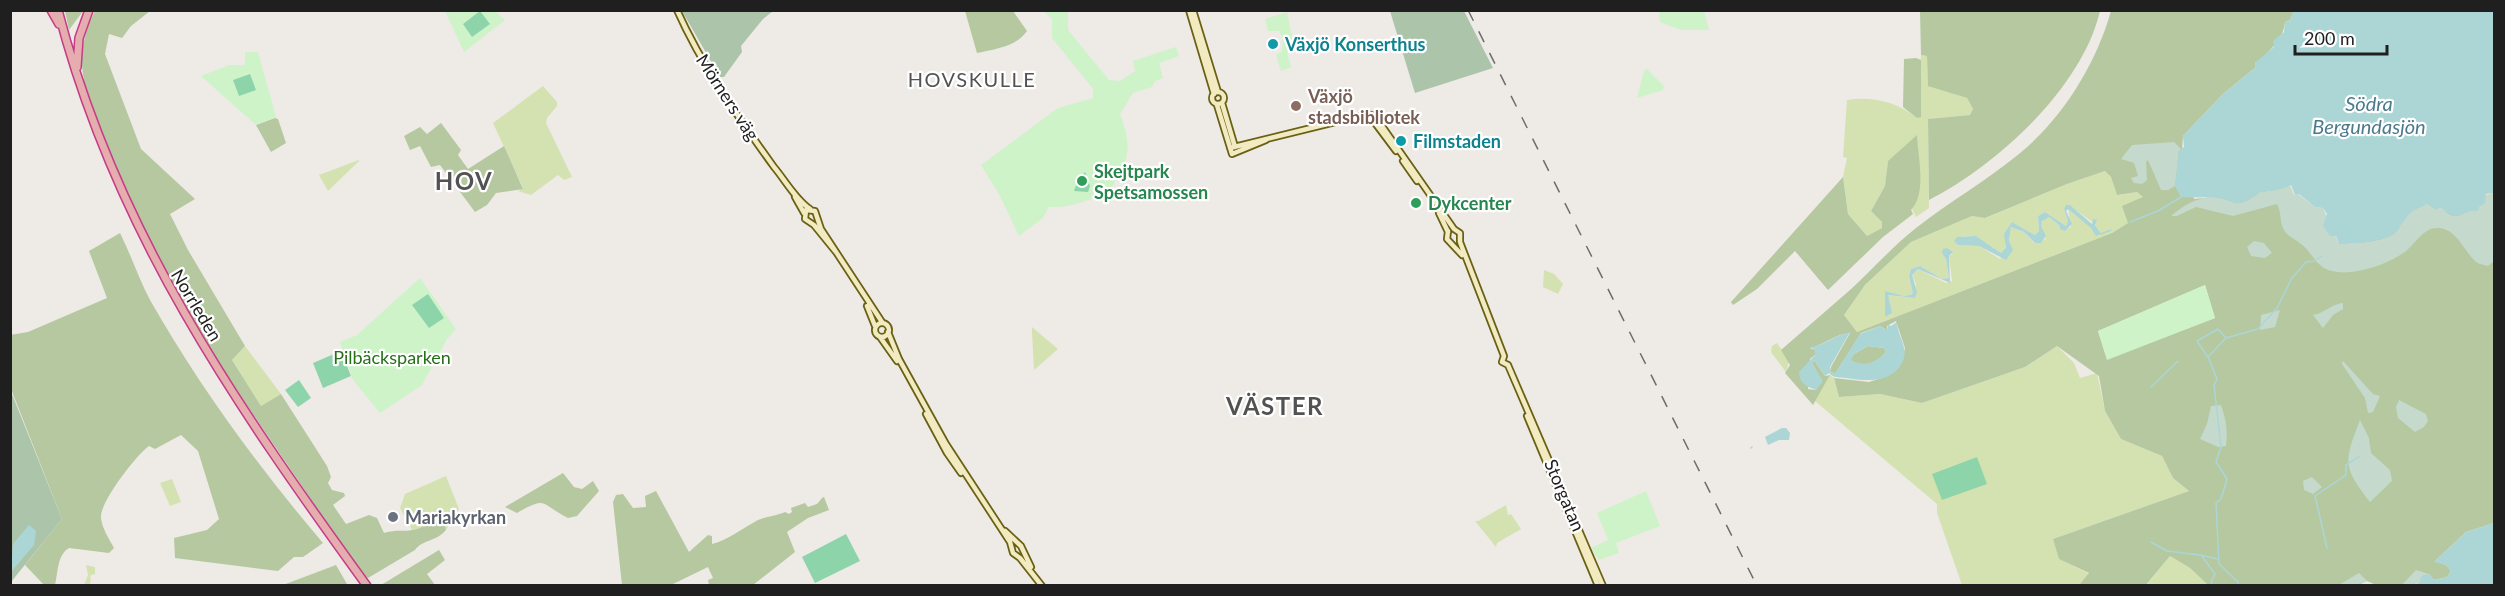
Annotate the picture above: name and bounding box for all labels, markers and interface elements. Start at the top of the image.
scale bar [2295,18,2386,56]
text: 200 m [2304,27,2355,49]
place label: Växjö Konserthus [1284,33,1426,55]
marker: Växjö Konserthus [1266,37,1280,51]
street label: Mörners väg [692,50,764,144]
district label: HOVSKULLE [908,67,1036,91]
place label: Växjö stadsbibliotek [1307,85,1420,128]
water label: Södra Bergundasjön [2312,91,2426,138]
marker: Växjö stadsbibliotek [1289,99,1303,113]
place label: Filmstaden [1413,130,1501,152]
marker: Filmstaden [1394,134,1408,148]
place label: Skejtpark Spetsamossen [1094,160,1208,203]
district label: HOV [435,166,493,195]
marker: Skejtpark Spetsamossen [1075,174,1089,188]
place label: Dykcenter [1428,192,1512,214]
marker: Dykcenter [1409,196,1423,210]
street label: Norrleden [167,265,227,345]
park label: Pilbäcksparken [333,346,451,368]
district label: VÄSTER [1225,391,1324,420]
street label: Storgatan [1540,456,1590,534]
place label: Mariakyrkan [405,506,506,528]
marker: Mariakyrkan [386,510,400,524]

